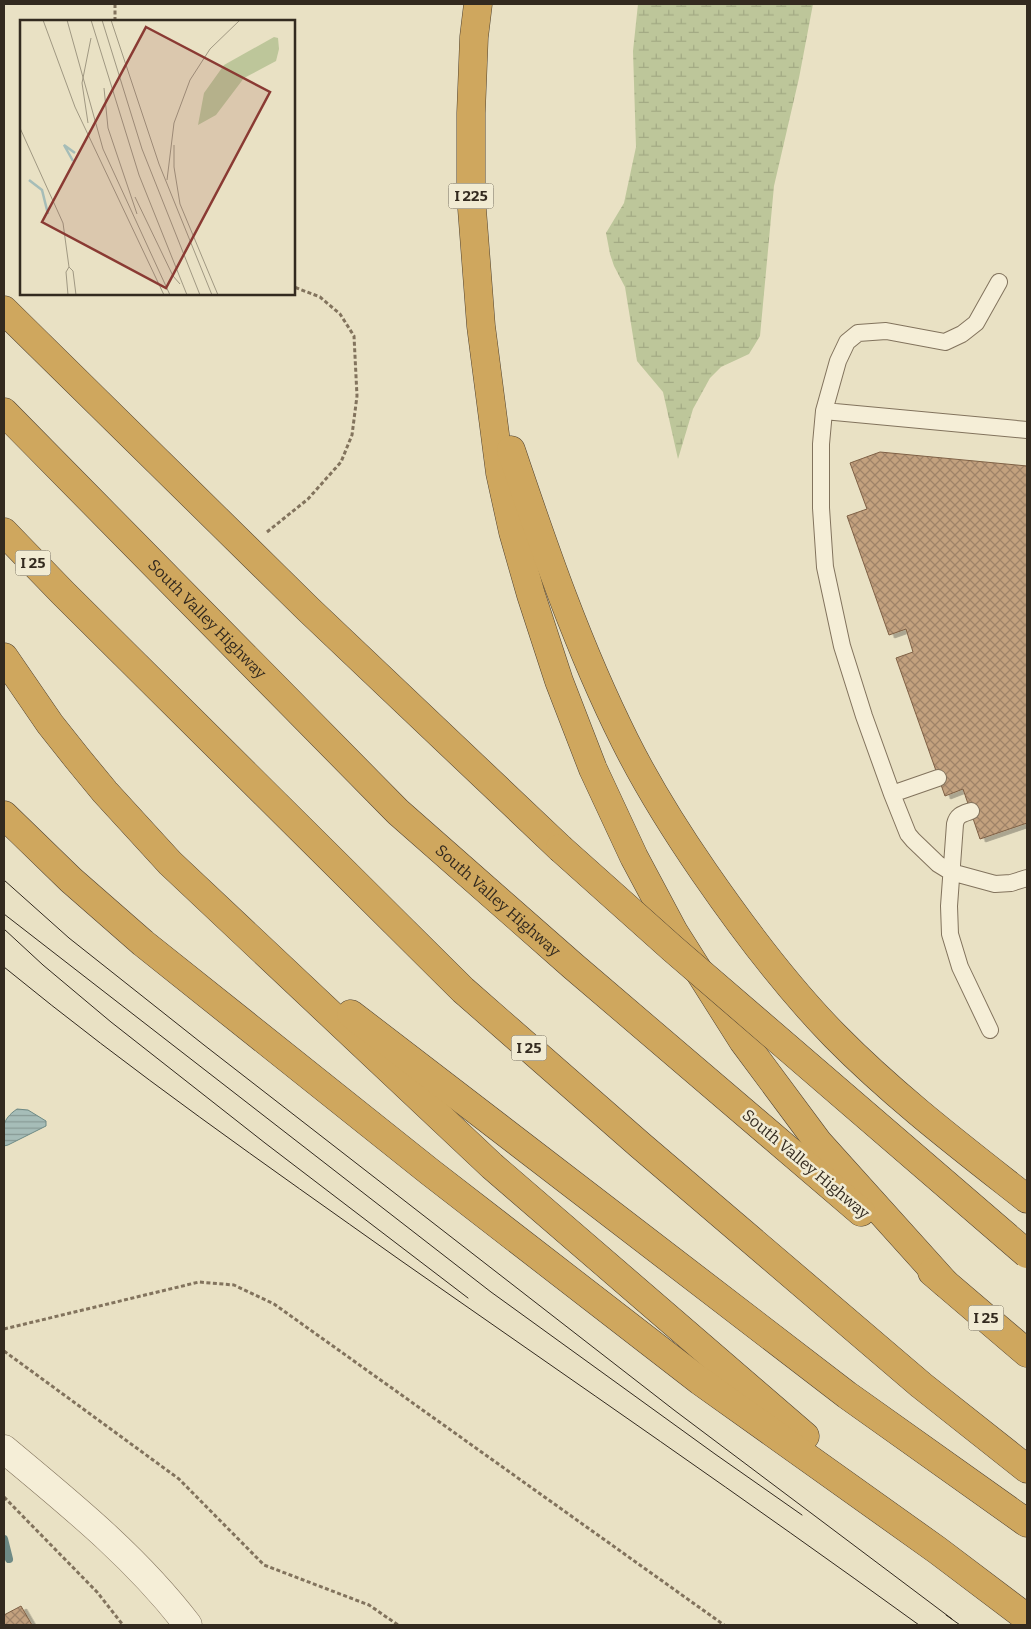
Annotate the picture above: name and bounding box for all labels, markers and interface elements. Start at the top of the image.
inset map [20,20,295,295]
road number: I 225 [448,184,494,208]
road number: I 25 [15,550,50,576]
street label: South Valley Highway [145,555,271,683]
street label: South Valley Highway [432,840,565,961]
road number: I 25 [512,1036,546,1060]
street label: South Valley Highway [739,1105,874,1223]
road number: I 25 [968,1306,1004,1330]

